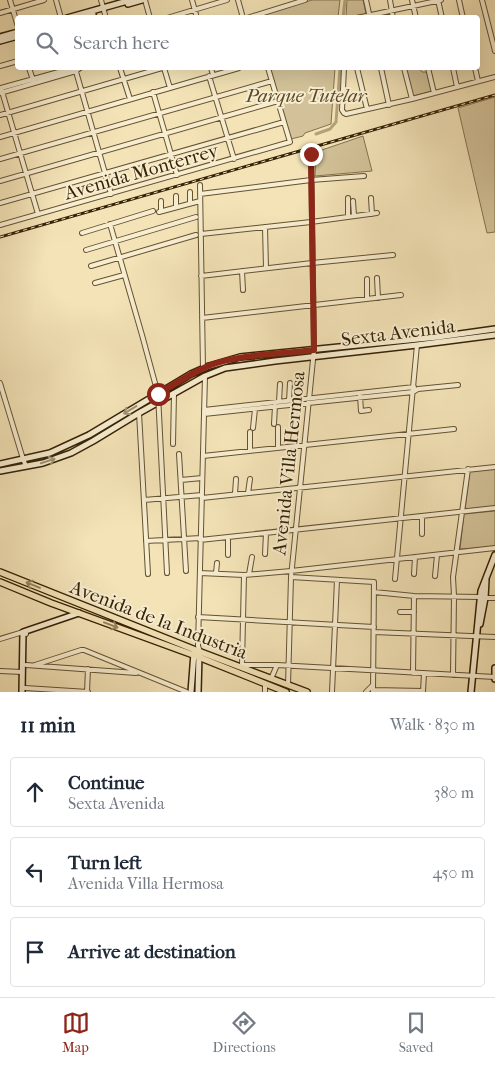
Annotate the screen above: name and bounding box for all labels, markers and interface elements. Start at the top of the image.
search box [15,15,480,70]
icon: search [33,29,61,57]
text: Search here [73,32,169,54]
park label: Parque Tutelar [245,85,368,107]
street label: Avenida Monterrey [61,139,222,205]
route end [300,143,323,166]
street label: Sexta Avenida [340,315,457,351]
street label: Avenida Villa Hermosa [268,370,310,557]
route start [147,383,170,406]
one-way arrow [124,406,138,416]
one-way arrow [39,456,55,465]
street label: Avenida de la Industria [66,576,250,664]
one-way arrow [26,580,41,590]
one-way arrow [103,621,118,630]
text: 11 min [20,713,75,737]
text: Walk · 830 m [390,715,475,734]
text: Continue [68,772,144,794]
icon: ahead [21,778,49,806]
text: 380 m [434,783,474,802]
text: Sexta Avenida [68,794,165,813]
text: Turn left [68,852,142,874]
icon: left [21,858,49,886]
text: 450 m [433,863,474,882]
text: Avenida Villa Hermosa [68,874,224,893]
icon: arrive [21,938,49,966]
text: Arrive at destination [68,941,236,963]
tab: Map [62,1009,90,1056]
tab: Directions [213,1009,276,1056]
tab: Saved [399,1009,433,1056]

